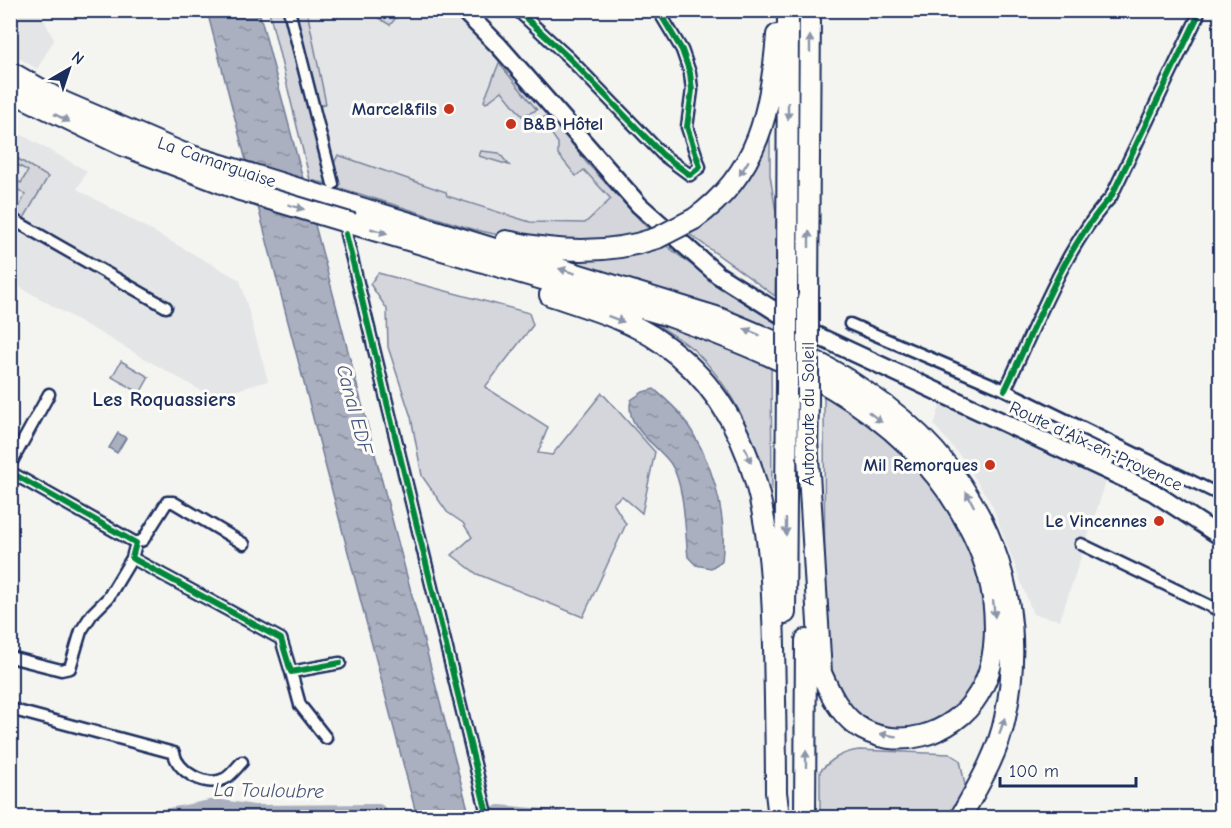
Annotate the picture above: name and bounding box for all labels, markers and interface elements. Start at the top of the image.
one-way arrow [805,35,815,54]
north arrow [39,39,99,99]
text: N [68,48,88,68]
place label: Marcel&fils [352,99,437,120]
one-way arrow [783,101,793,120]
marker: Marcel&fils [442,102,456,116]
one-way arrow [54,113,71,122]
place label: B&B Hôtel [523,114,603,135]
marker: B&B Hôtel [504,117,518,131]
street label: La Camarguaise [155,132,279,193]
one-way arrow [738,160,749,176]
one-way arrow [287,203,305,212]
one-way arrow [370,227,388,236]
one-way arrow [804,230,814,249]
one-way arrow [558,266,576,275]
one-way arrow [607,315,625,324]
one-way arrow [743,327,761,337]
street label: Autoroute du Soleil [798,342,819,486]
water label: Canal EDF [332,362,378,459]
district label: Les Roquassiers [92,387,236,411]
street label: Route d'Aix-en-Provence [1006,397,1186,496]
one-way arrow [867,410,883,423]
one-way arrow [743,446,753,464]
place label: Mil Remorques [863,455,978,476]
marker: Mil Remorques [983,458,997,472]
one-way arrow [965,490,975,507]
place label: Le Vincennes [1045,511,1147,532]
marker: Le Vincennes [1152,514,1166,528]
one-way arrow [781,518,791,537]
one-way arrow [989,600,999,619]
one-way arrow [998,717,1007,735]
one-way arrow [878,730,897,739]
one-way arrow [801,750,810,769]
scale bar [1000,750,1136,788]
text: 100 m [1009,761,1059,782]
water label: La Touloubre [214,778,324,803]

